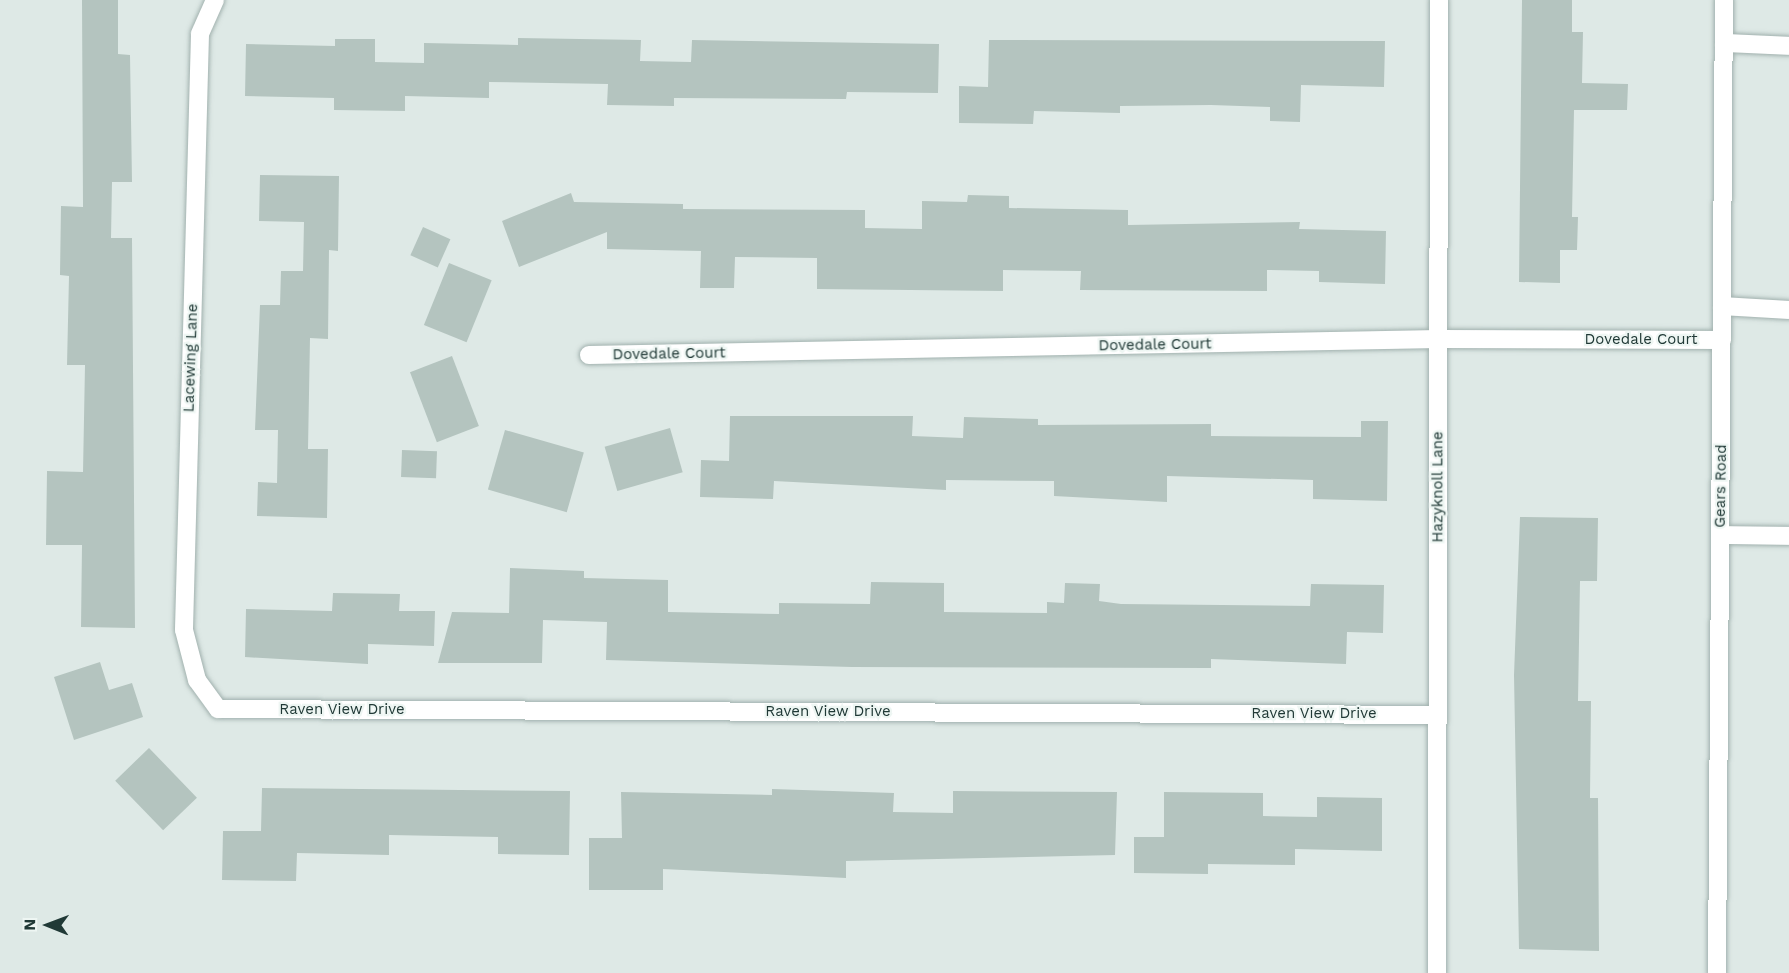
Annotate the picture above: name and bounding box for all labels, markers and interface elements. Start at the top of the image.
street label: Lacewing Lane [180,303,202,413]
street label: Dovedale Court [1584,331,1698,349]
street label: Dovedale Court [1098,335,1212,355]
street label: Dovedale Court [612,344,726,364]
street label: Hazyknoll Lane [1429,431,1447,543]
street label: Gears Road [1711,444,1731,528]
street label: Raven View Drive [279,701,405,719]
street label: Raven View Drive [765,703,891,721]
street label: Raven View Drive [1251,705,1377,723]
north arrow [18,895,78,955]
text: N [20,919,39,931]

